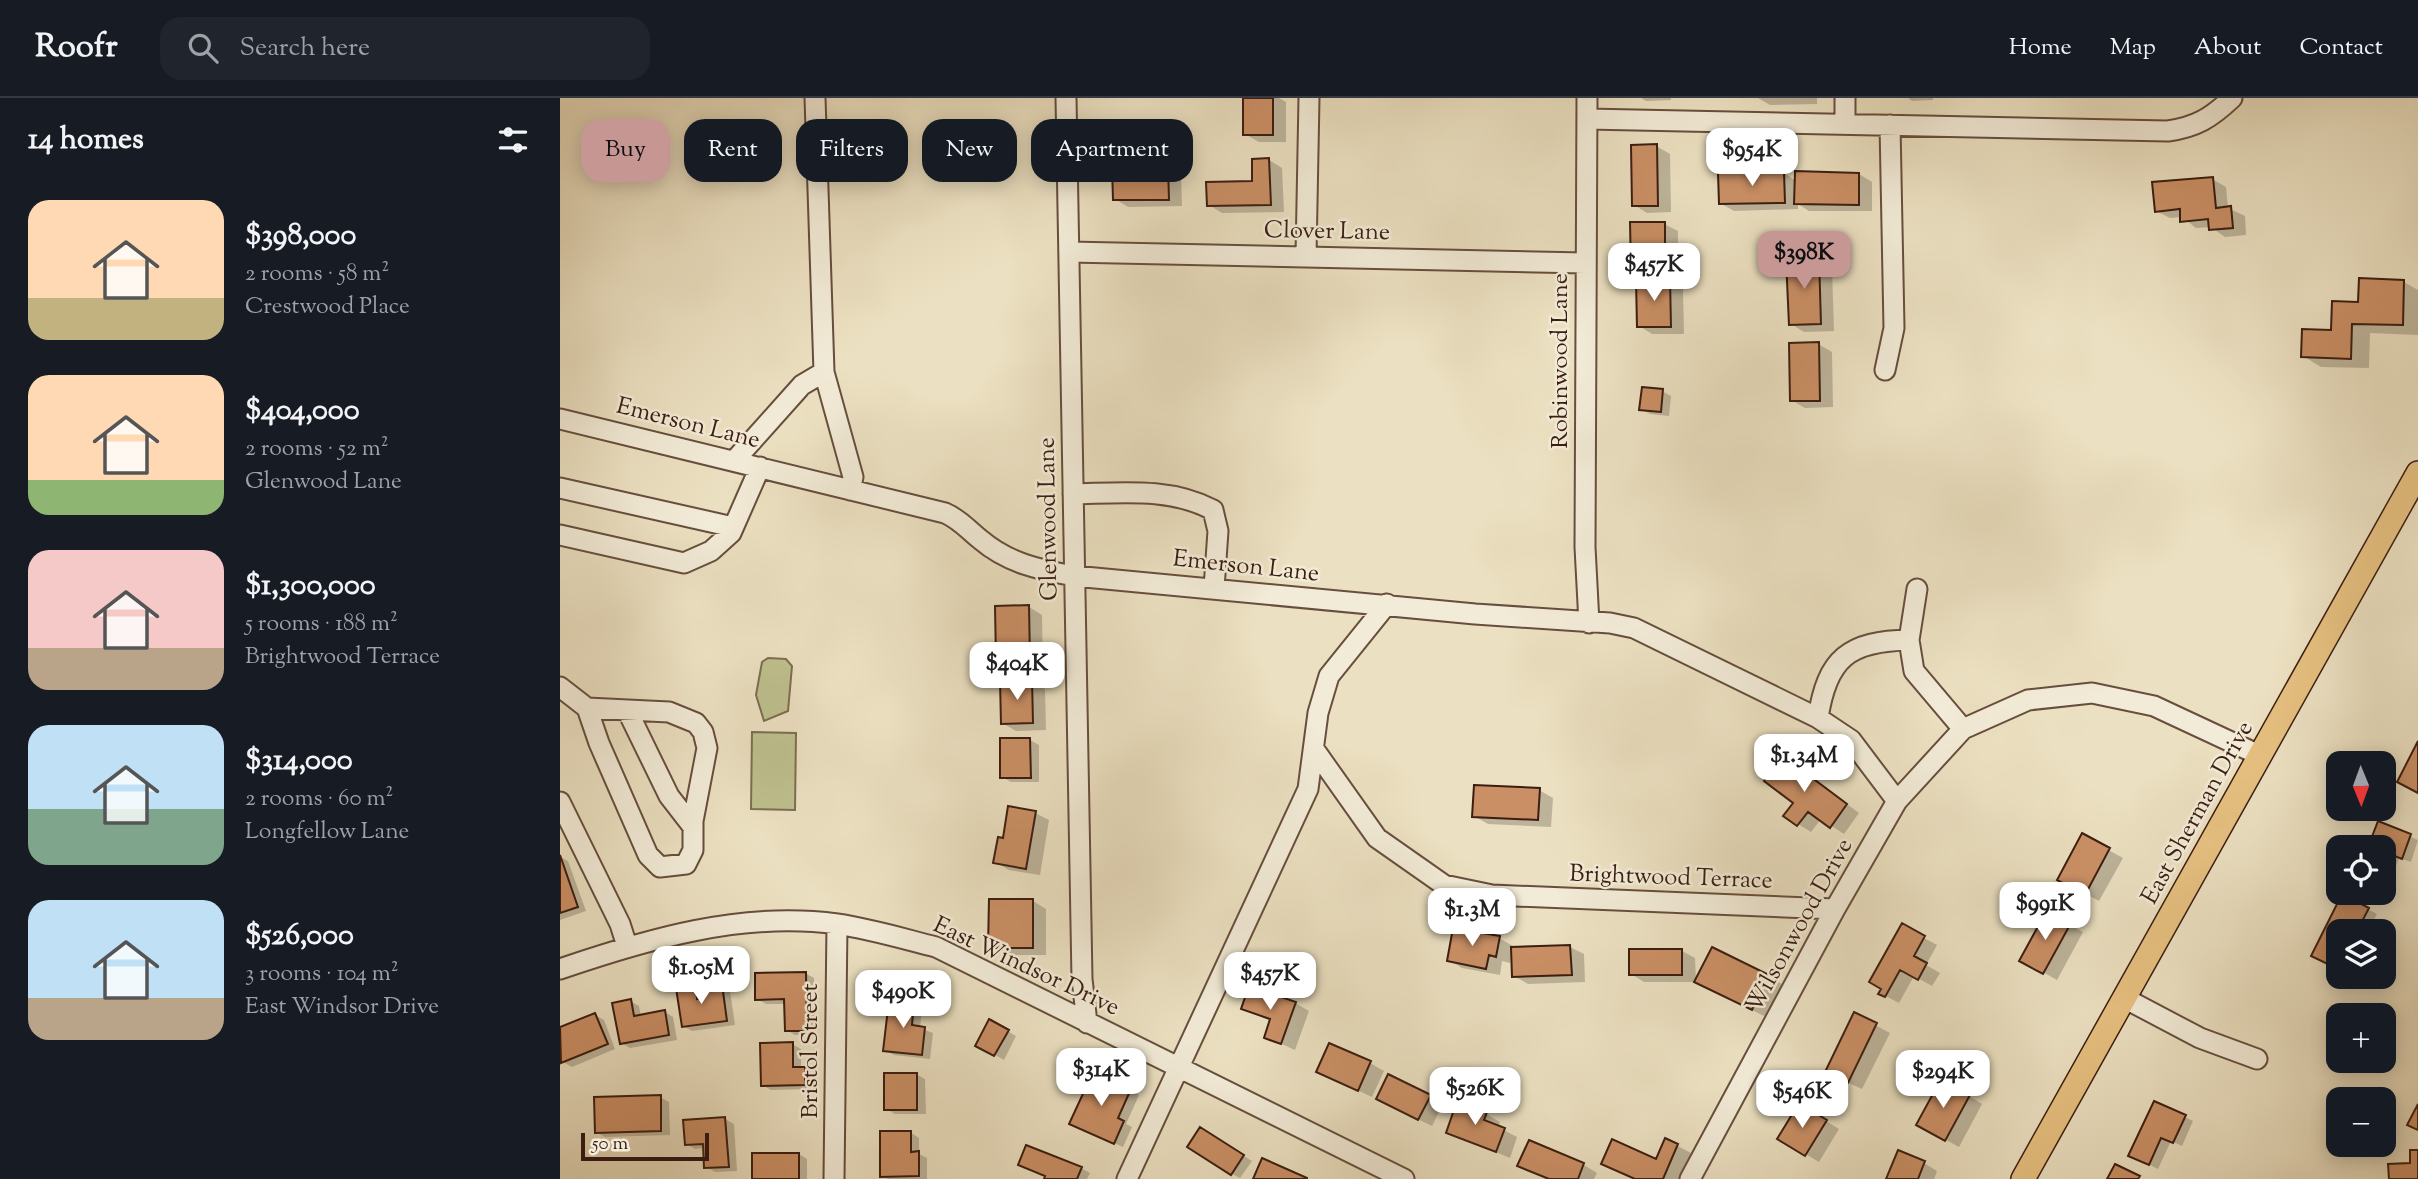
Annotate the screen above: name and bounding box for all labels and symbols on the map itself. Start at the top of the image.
pin: $954K [1703,129,1801,188]
street label: Clover Lane [1264,214,1390,250]
pin: $398K [1755,232,1853,291]
pin: $457K [1605,244,1703,303]
street label: Robinwood Lane [1544,273,1578,449]
street label: Emerson Lane [613,390,763,458]
street label: Glenwood Lane [1031,437,1067,601]
street label: Emerson Lane [1171,542,1321,592]
pin: $404K [968,642,1066,702]
street label: East Sherman Drive [2134,715,2262,911]
pin: $1.34M [1747,734,1861,794]
north arrow [2326,751,2396,821]
street label: Wilsonwood Drive [1738,833,1862,1019]
street label: Brightwood Terrace [1569,857,1773,899]
pin: $991K [1996,882,2094,942]
pin: $1.3M [1423,888,1521,948]
street label: East Windsor Drive [927,909,1125,1025]
pin: $1.05M [644,946,758,1006]
pin: $457K [1221,953,1319,1012]
pin: $490K [854,970,952,1030]
street label: Bristol Street [794,983,828,1119]
pin: $314K [1052,1048,1150,1108]
pin: $294K [1894,1051,1992,1110]
pin: $526K [1426,1068,1524,1127]
pin: $546K [1753,1070,1851,1130]
scale bar [581,1130,709,1162]

